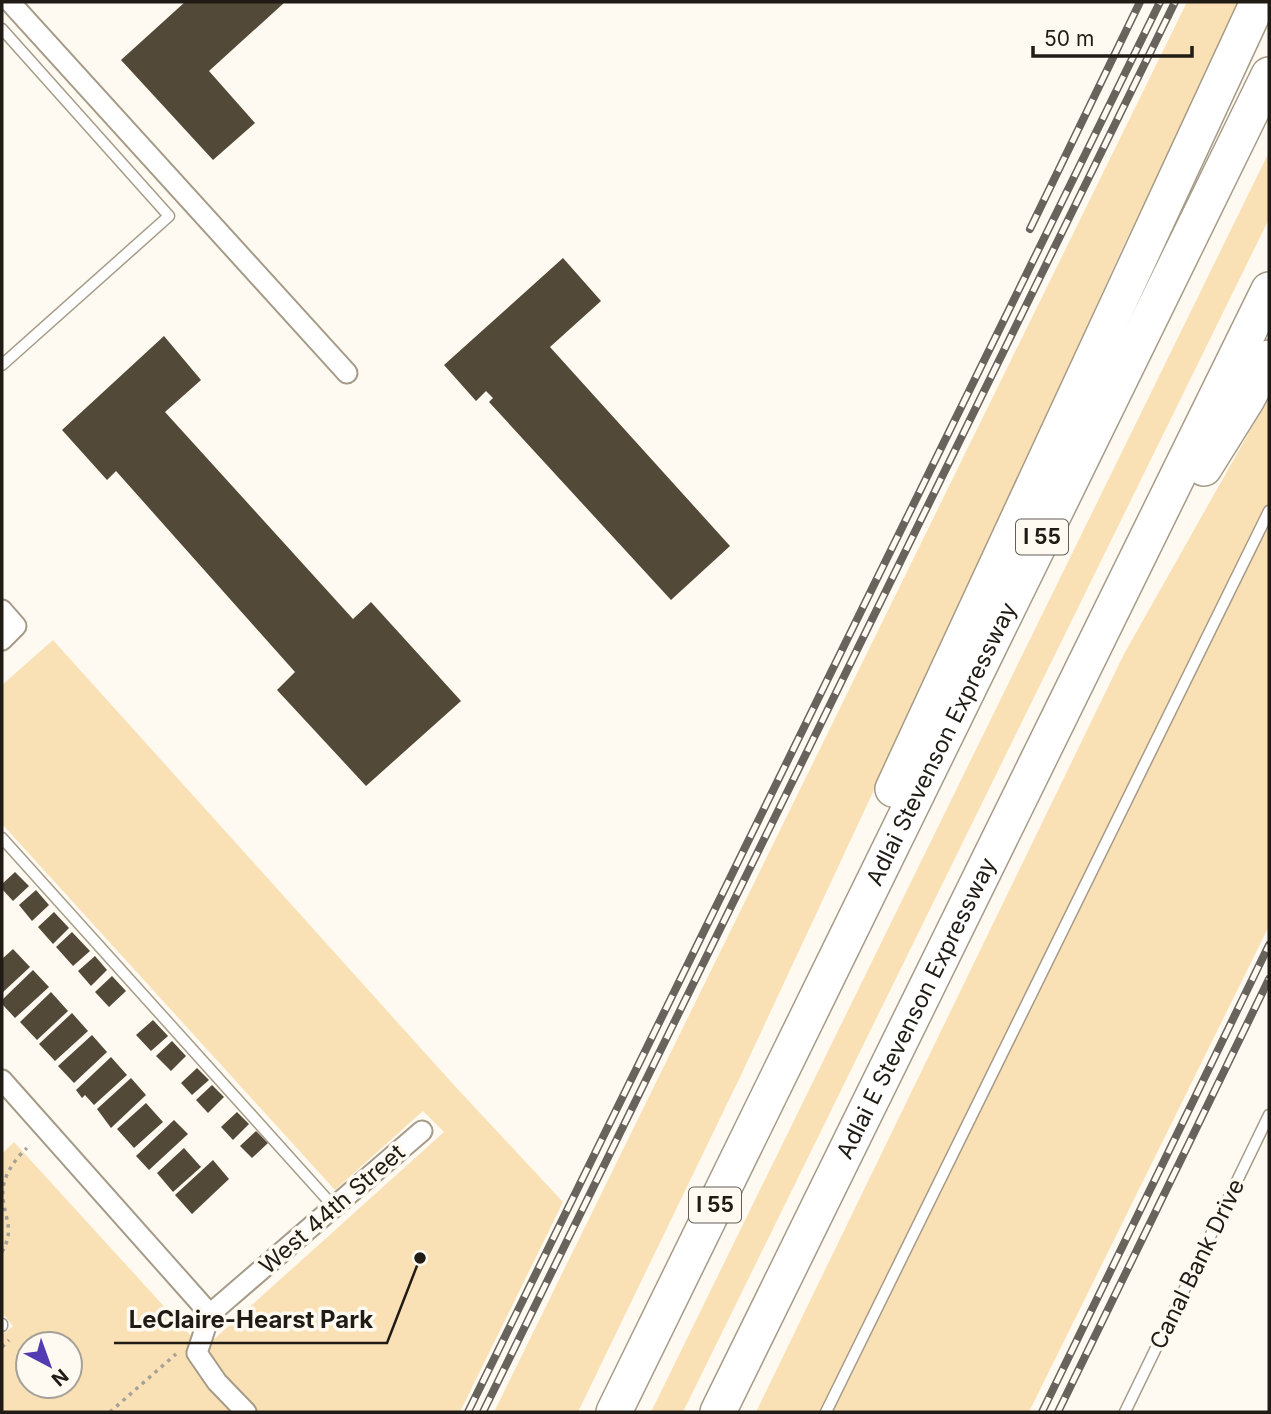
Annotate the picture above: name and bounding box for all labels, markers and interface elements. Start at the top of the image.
scale bar [1033,14,1192,58]
text: 50 m [1044,26,1094,51]
road number: I 55 [1016,520,1068,554]
street label: Adlai Stevenson Expressway [860,598,1023,890]
street label: Adlai E Stevenson Expressway [831,853,1002,1163]
street label: West 44th Street [254,1138,411,1280]
street label: Canal Bank Drive [1144,1174,1250,1354]
road number: I 55 [689,1188,741,1222]
callout: LeClaire-Hearst Park [114,1298,387,1343]
text: LeClaire-Hearst Park [129,1305,373,1334]
north arrow [14,1330,84,1400]
text: N [47,1364,73,1391]

